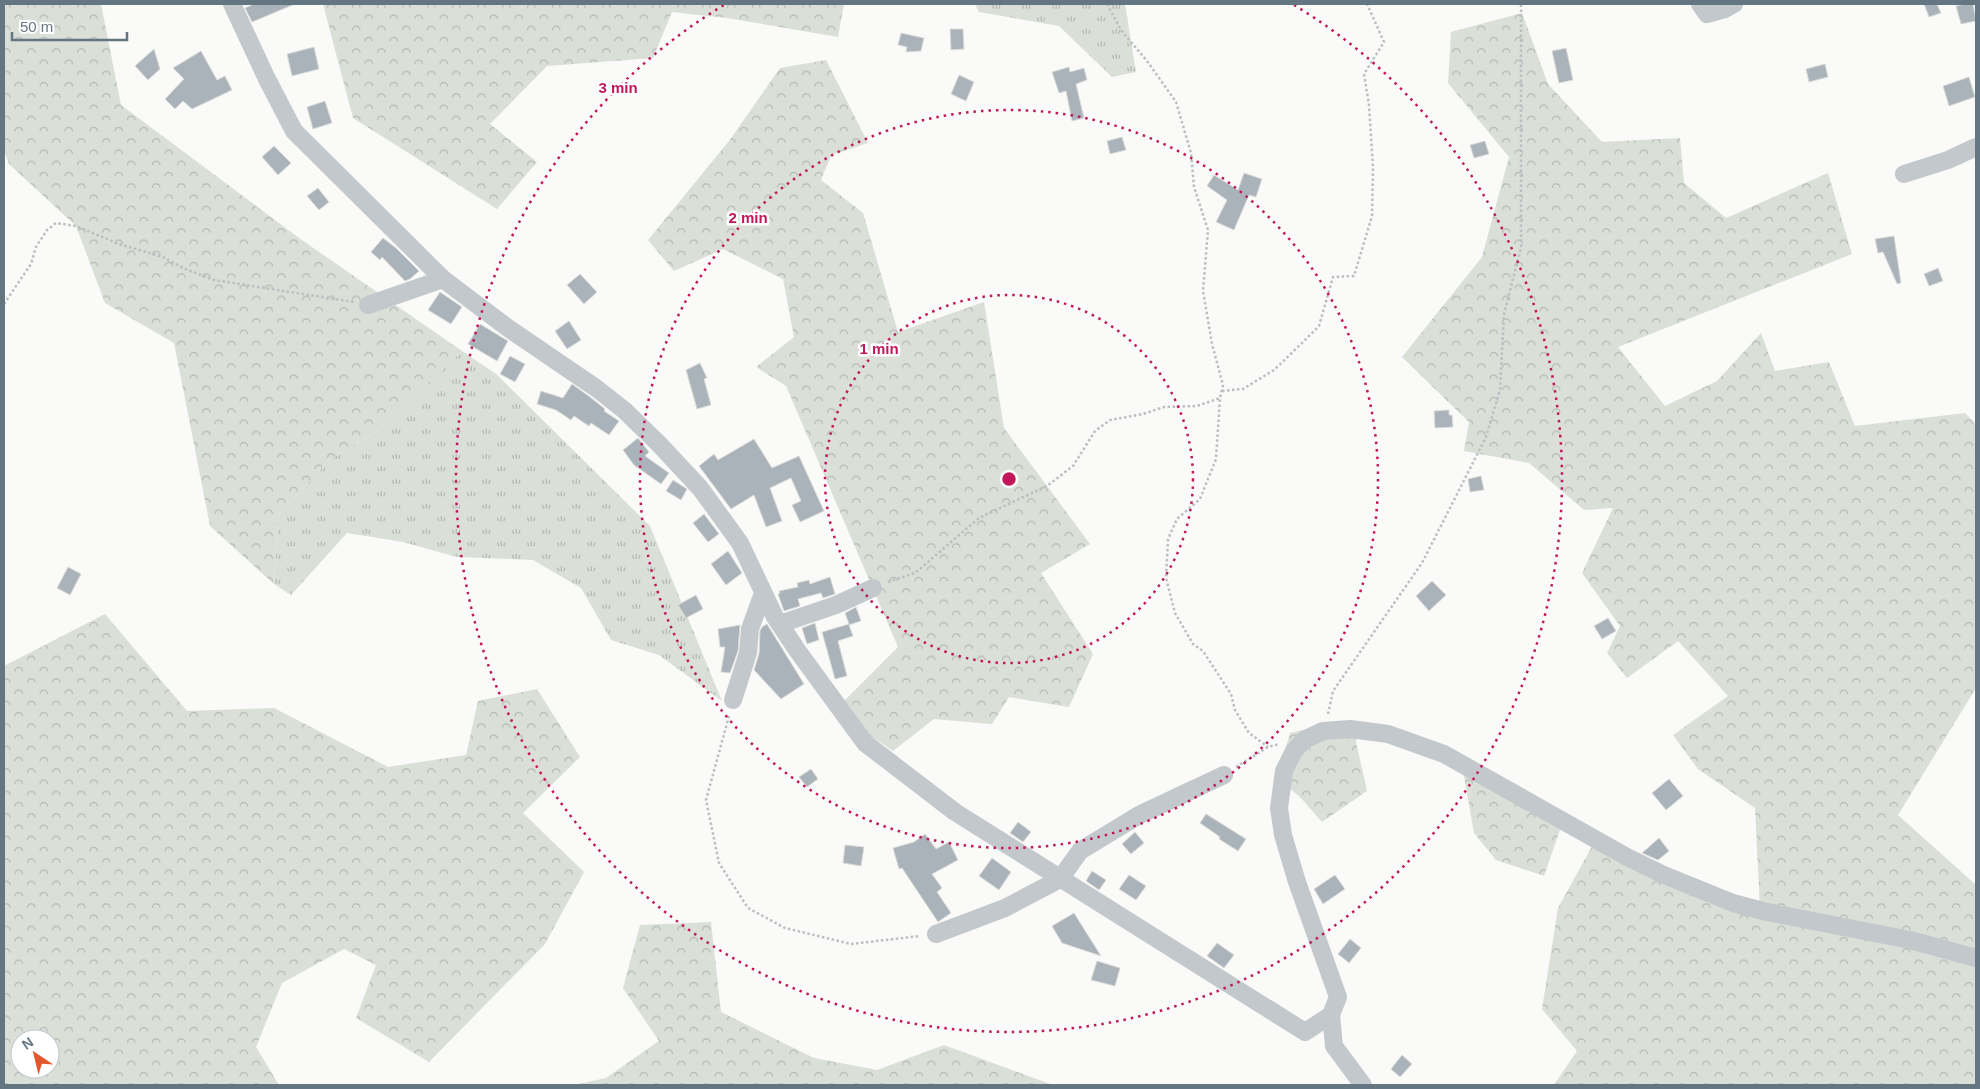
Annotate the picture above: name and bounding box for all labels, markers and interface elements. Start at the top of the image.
scale bar [12,10,128,42]
text: 50 m [20,18,53,35]
text: 3 min [598,79,638,96]
text: 2 min [728,209,768,226]
text: 1 min [859,340,899,357]
centre of rings [1000,470,1018,488]
north arrow [10,1029,60,1079]
text: N [19,1034,36,1053]

